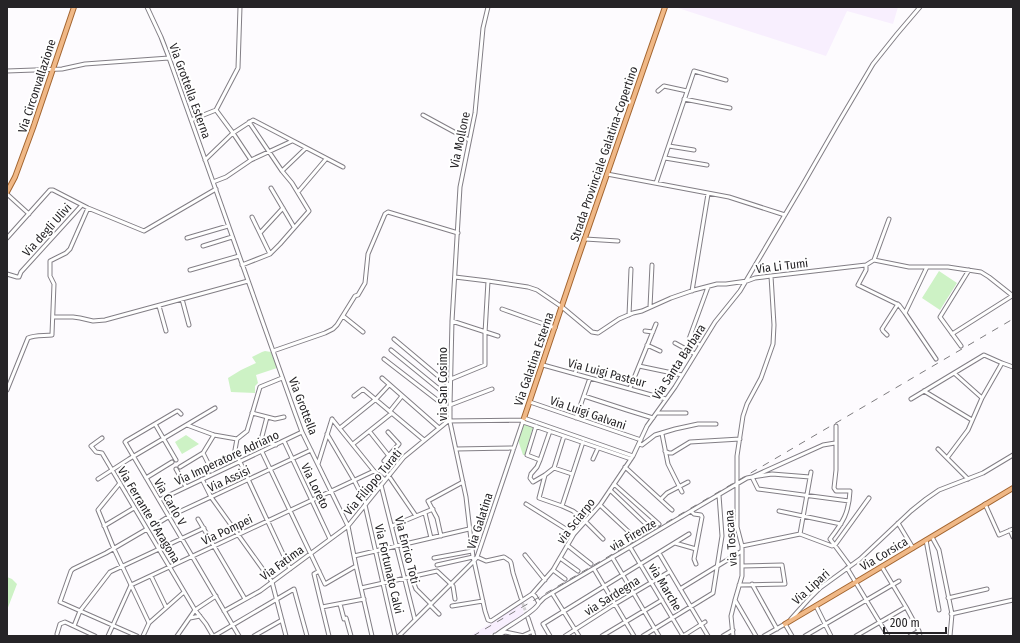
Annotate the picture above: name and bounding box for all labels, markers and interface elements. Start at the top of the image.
street label: Via Circonvallazione [15,37,59,135]
street label: Via Grottella Esterna [166,42,214,141]
street label: Strada Provinciale Galatina-Copertino [567,64,641,244]
street label: Via Mollone [447,110,473,170]
street label: Via degli Ulivi [20,201,74,259]
street label: Via Li Tumi [755,256,809,276]
street label: Via Galatina Esterna [511,310,557,408]
street label: Via Santa Barbara [649,322,709,402]
street label: via San Cosimo [436,347,450,421]
street label: Via Luigi Pasteur [566,356,648,390]
street label: Via Grottella [286,375,320,437]
street label: Via Luigi Galvani [548,393,628,433]
street label: Via Imperatore Adriano [173,428,281,488]
street label: Via Filippo Turati [341,446,405,518]
street label: Via Loreto [298,461,332,511]
street label: Via Assisi [205,463,253,495]
street label: Via Ferrante d'Aragona [115,464,183,566]
street label: Via Carlo V [151,476,190,529]
street label: Via Galatina [464,491,496,551]
street label: via Sciarpo [554,495,598,547]
street label: via Toscana [722,509,740,567]
street label: Via Pompei [199,512,255,548]
street label: Via Enrico Toti [392,515,422,585]
street label: via Firenze [607,516,659,554]
street label: Via Fortunato Calvi [372,523,406,615]
street label: Via Corsica [858,534,910,574]
street label: Via Fatima [258,542,307,583]
street label: via Marche [645,561,685,613]
street label: Via Lipari [789,567,833,607]
street label: via Sardegna [582,573,643,619]
scale bar [884,609,946,635]
text: 200 m [890,616,920,630]

